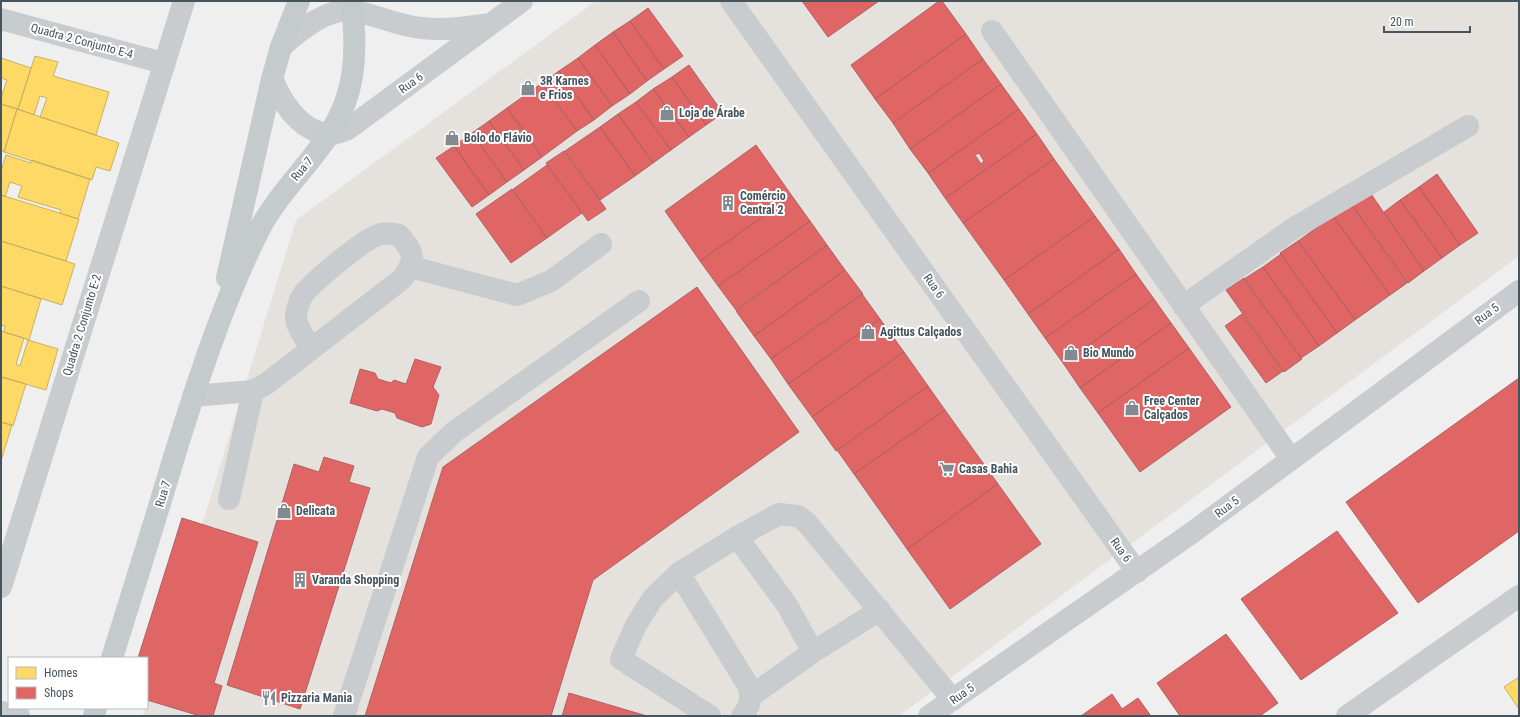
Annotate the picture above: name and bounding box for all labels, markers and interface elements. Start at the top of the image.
scale bar [1384,8,1470,34]
text: 20 m [1390,15,1414,29]
street label: Quadra 2 Conjunto E-4 [29,21,135,61]
street label: Rua 6 [396,69,426,96]
place label: 3R Karnes e Frios [540,74,589,102]
shop icon: 3R Karnes e Frios [519,79,537,97]
shop icon: Loja de Árabe [658,104,676,122]
place label: Loja de Árabe [679,105,745,120]
shop icon: Bolo do Flávio [443,129,461,147]
place label: Bolo do Flávio [464,131,532,145]
street label: Rua 7 [288,154,316,184]
place label: Comércio Central 2 [740,189,786,217]
building icon: Comércio Central 2 [719,194,737,212]
street label: Rua 6 [921,271,947,301]
street label: Quadra 2 Conjunto E-2 [60,273,104,377]
street label: Rua 5 [1472,300,1502,328]
shop icon: Agittus Calçados [859,323,877,341]
place label: Agittus Calçados [880,325,962,339]
shop icon: Bio Mundo [1062,344,1080,362]
place label: Bio Mundo [1083,346,1134,360]
place label: Free Center Calçados [1144,394,1200,422]
shop icon: Free Center Calçados [1123,399,1141,417]
supermarket icon: Casas Bahia [938,460,956,478]
place label: Casas Bahia [959,462,1018,476]
street label: Rua 7 [152,479,174,509]
street label: Rua 5 [1212,493,1242,521]
shop icon: Delicata [275,502,293,520]
place label: Delicata [296,504,335,518]
street label: Rua 6 [1108,535,1134,565]
building icon: Varanda Shopping [291,571,309,589]
place label: Varanda Shopping [312,573,399,587]
legend [8,657,148,709]
text: Homes [44,666,78,680]
street label: Rua 5 [947,681,977,707]
text: Shops [44,686,73,700]
restaurant icon: Pizzaria Mania [260,689,278,707]
place label: Pizzaria Mania [281,691,352,705]

